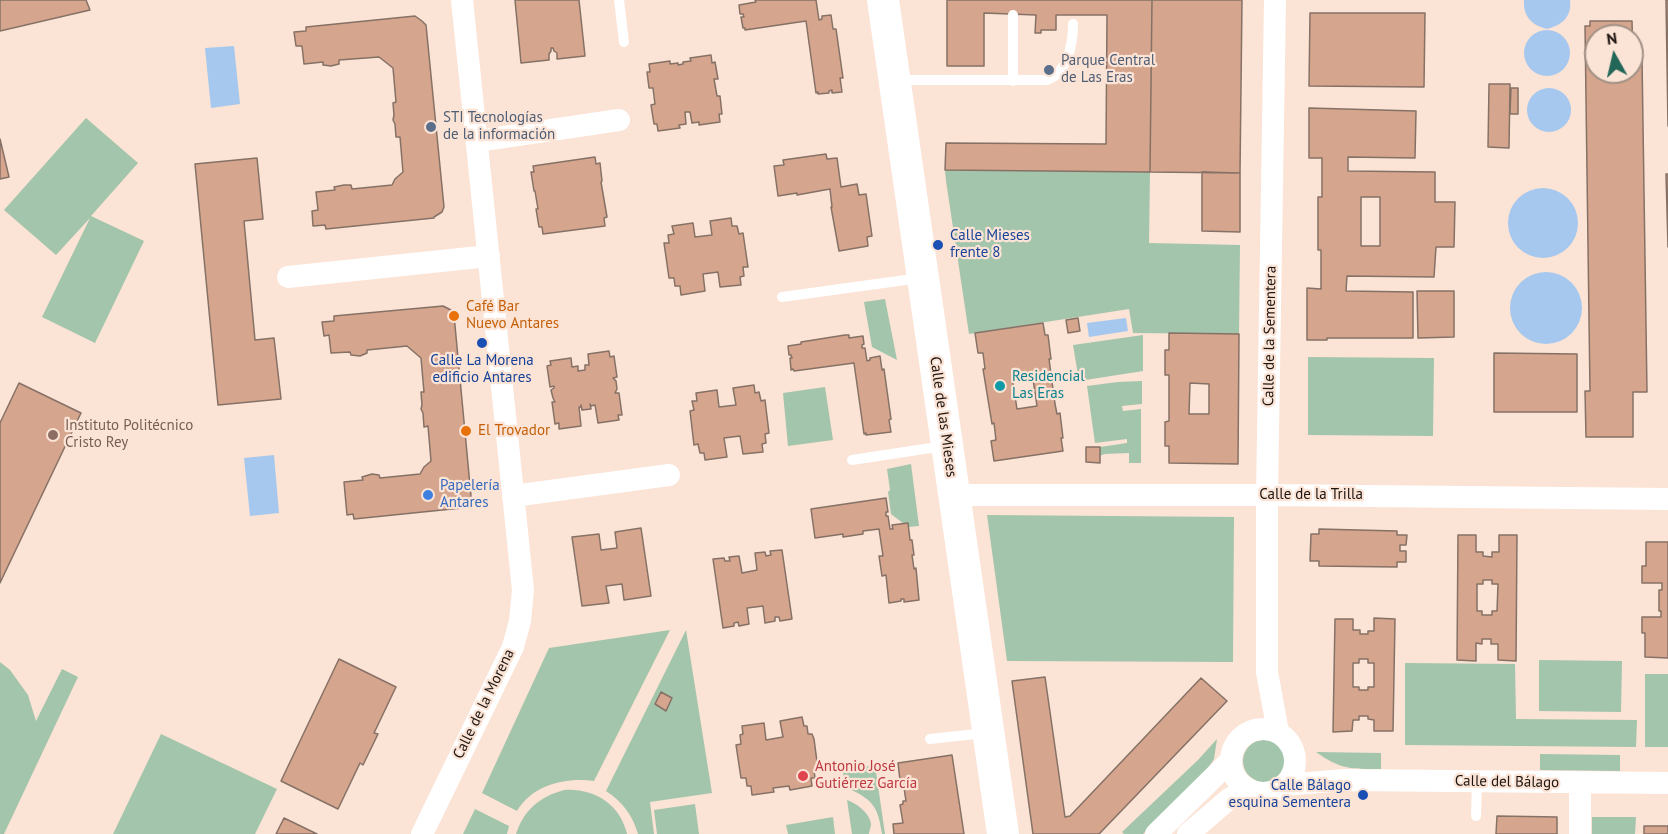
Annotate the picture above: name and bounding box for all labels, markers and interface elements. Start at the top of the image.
north arrow [1584,24,1644,84]
text: N [1605,28,1618,49]
place label: Parque Central de Las Eras [1061,52,1155,87]
marker: Parque Central de Las Eras [1042,63,1056,77]
place label: STI Tecnologías de la información [443,109,555,144]
marker: STI Tecnologías de la información [424,120,438,134]
place label: Calle Mieses frente 8 [950,227,1030,262]
marker: Calle Mieses frente 8 [931,238,945,252]
street label: Calle de la Sementera [1260,266,1280,406]
place label: Café Bar Nuevo Antares [466,298,559,333]
marker: Café Bar Nuevo Antares [447,309,461,323]
marker: Calle La Morena edificio Antares [475,336,489,350]
place label: Calle La Morena edificio Antares [430,352,534,387]
street label: Calle de las Mieses [926,355,960,479]
place label: Residencial Las Eras [1012,368,1085,403]
marker: Residencial Las Eras [993,379,1007,393]
place label: Instituto Politécnico Cristo Rey [65,417,193,452]
place label: El Trovador [478,422,550,440]
marker: El Trovador [459,424,473,438]
marker: Instituto Politécnico Cristo Rey [46,428,60,442]
place label: Papelería Antares [440,477,500,512]
street label: Calle de la Trilla [1259,486,1363,504]
marker: Papelería Antares [421,488,435,502]
street label: Calle de la Morena [450,646,518,762]
place label: Antonio José Gutiérrez García [815,758,917,793]
marker: Antonio José Gutiérrez García [796,769,810,783]
street label: Calle del Bálago [1455,772,1559,792]
place label: Calle Bálago esquina Sementera [1229,777,1351,812]
marker: Calle Bálago esquina Sementera [1356,788,1370,802]

